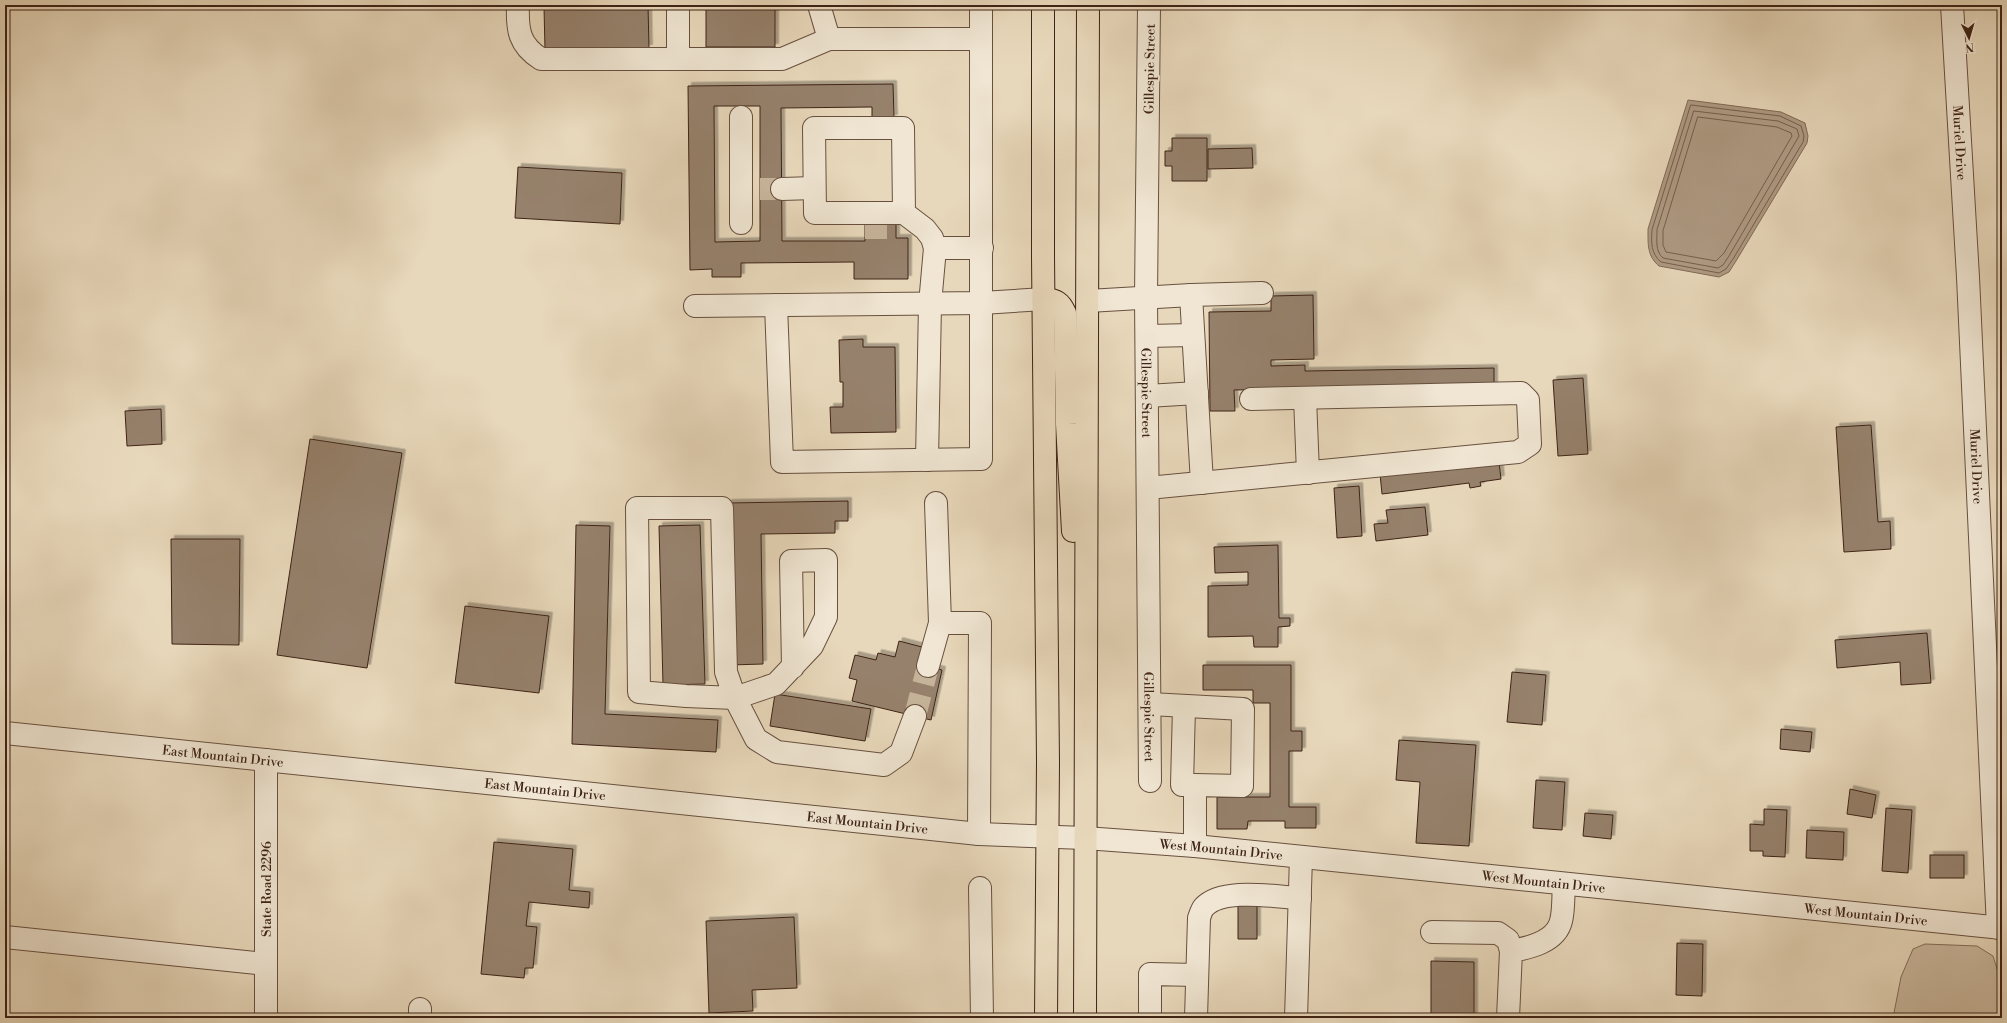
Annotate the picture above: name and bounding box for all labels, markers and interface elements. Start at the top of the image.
north arrow [1949,18,1989,58]
street label: Gillespie Street [1141,23,1159,114]
text: N [1965,40,1975,54]
street label: Muriel Drive [1949,105,1969,181]
street label: Gillespie Street [1137,348,1154,439]
street label: Muriel Drive [1966,428,1985,505]
street label: Gillespie Street [1140,672,1157,763]
street label: East Mountain Drive [161,742,285,771]
street label: East Mountain Drive [484,776,607,804]
street label: East Mountain Drive [806,809,929,838]
street label: West Mountain Drive [1158,836,1284,864]
street label: State Road 2296 [259,841,275,937]
street label: West Mountain Drive [1480,868,1606,897]
street label: West Mountain Drive [1802,901,1929,929]

